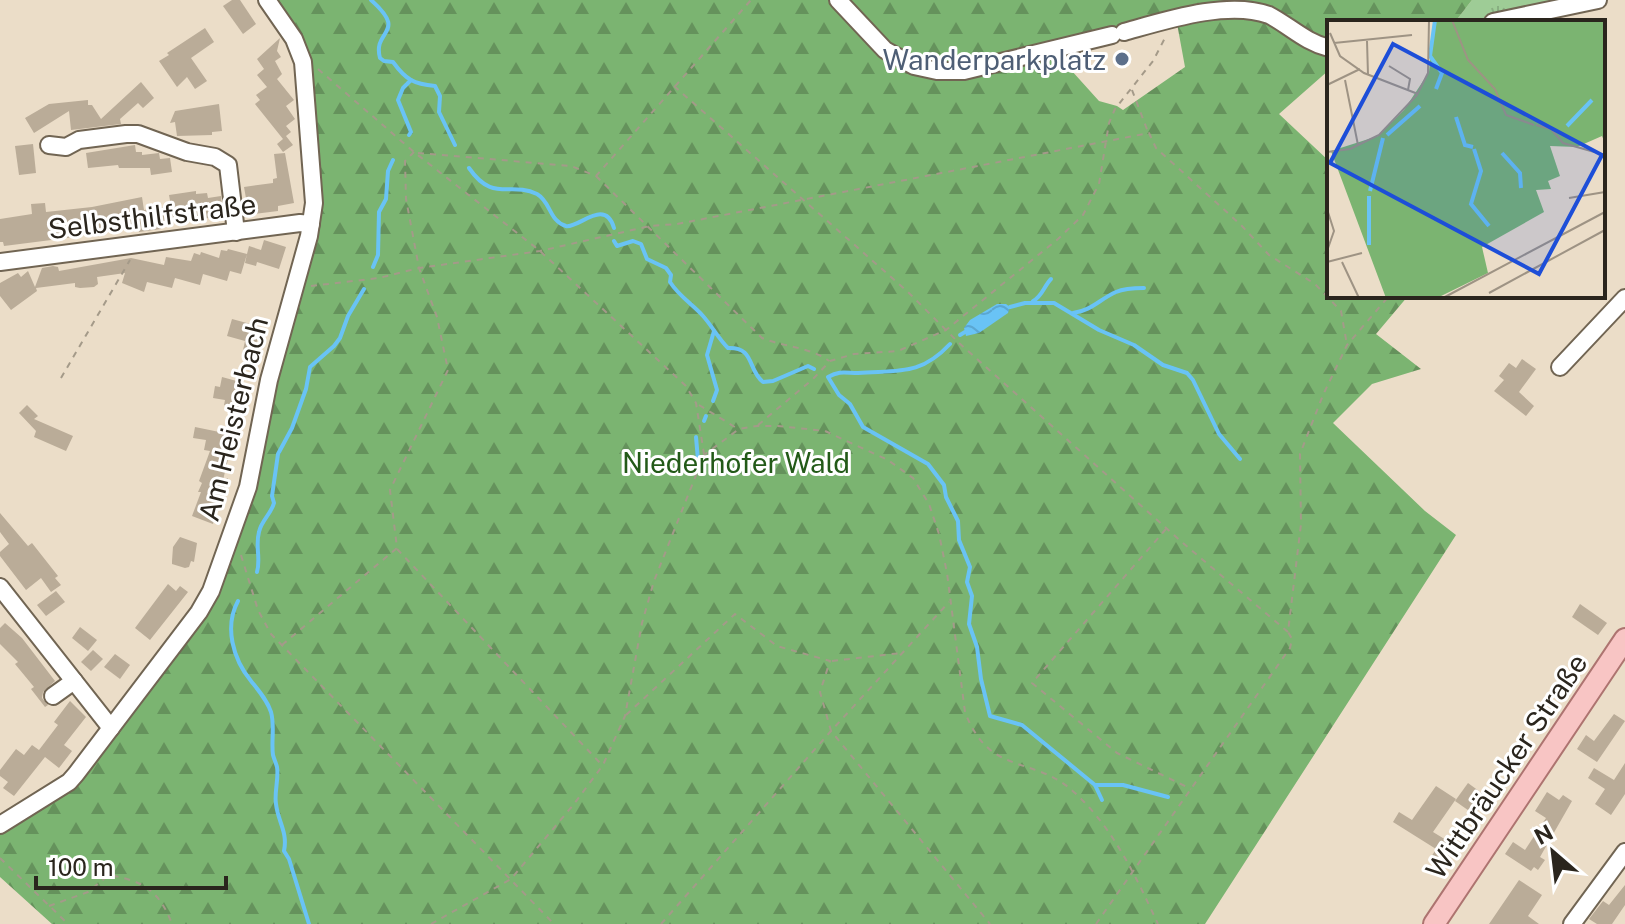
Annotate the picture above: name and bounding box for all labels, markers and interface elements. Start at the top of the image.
inset map [1327,20,1605,298]
place label: Wanderparkplatz [883,43,1106,76]
marker: Wanderparkplatz [1113,50,1131,68]
street label: Selbsthilfstraße [46,187,258,245]
street label: Am Heisterbach [192,313,274,525]
park label: Niederhofer Wald [622,446,850,479]
street label: Wittbräucker Straße [1419,647,1593,885]
north arrow [1513,812,1593,892]
text: N [1530,819,1557,850]
scale bar [36,840,226,890]
text: 100 m [48,853,114,881]

